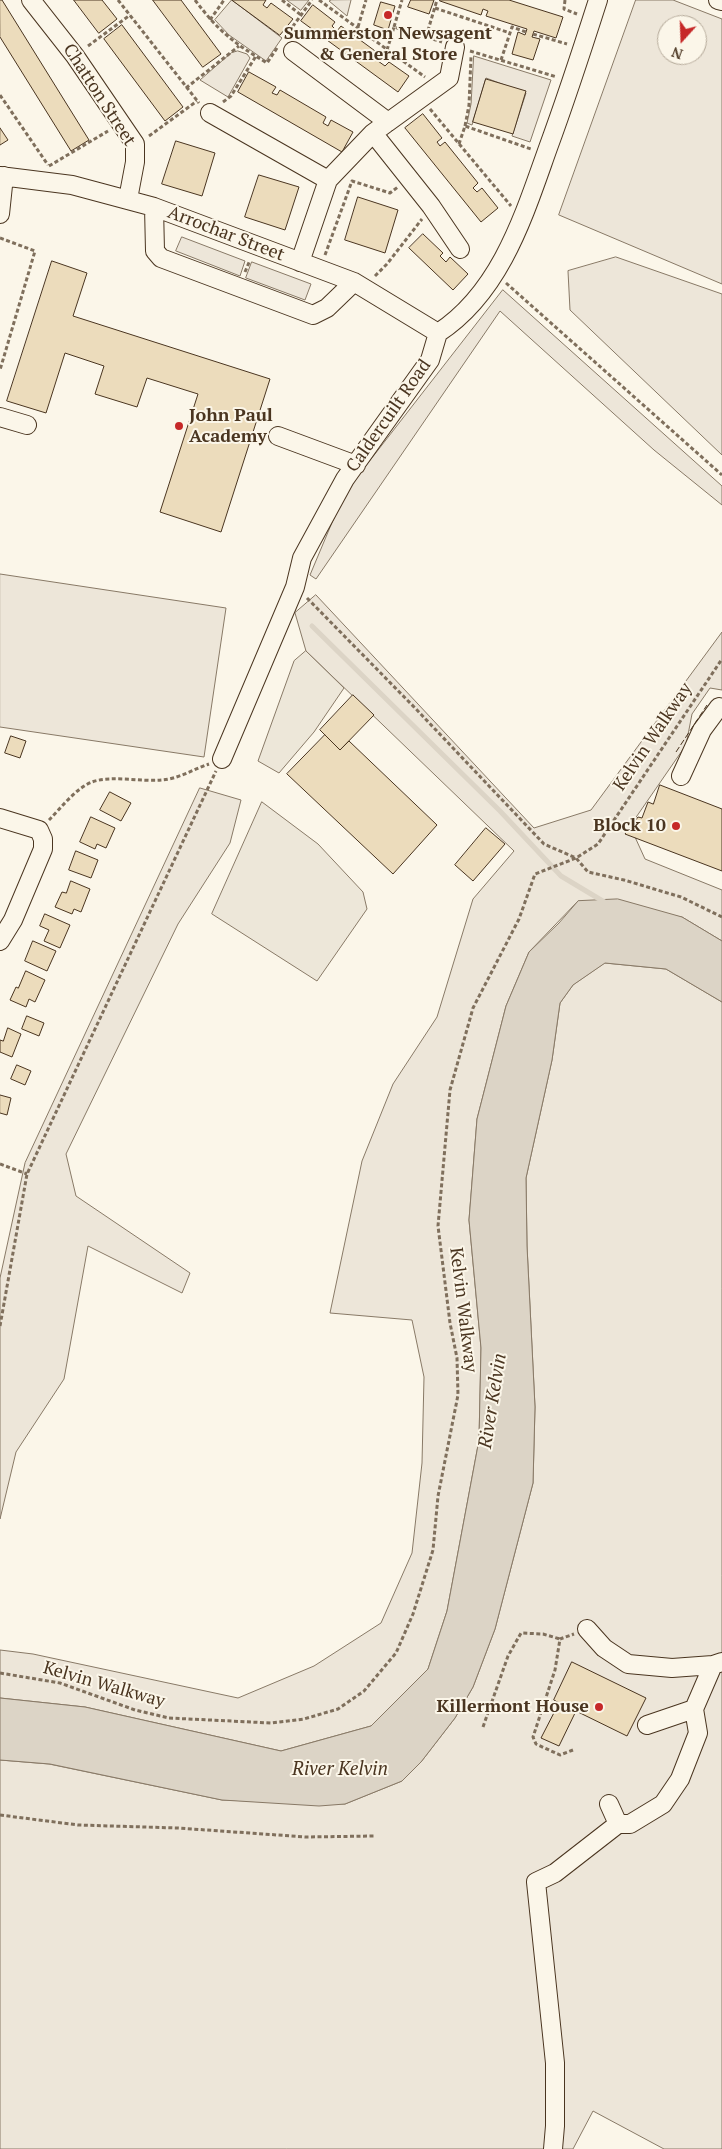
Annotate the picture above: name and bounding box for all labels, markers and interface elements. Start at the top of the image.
marker: Summerston Newsagent & General Store [382,9,394,21]
north arrow [657,15,707,65]
place label: Summerston Newsagent & General Store [284,23,492,66]
street label: Chatton Street [58,40,140,150]
text: N [669,43,685,64]
street label: Arrochar Street [165,202,287,266]
street label: Caldercuilt Road [342,355,436,477]
place label: John Paul Academy [189,405,273,448]
marker: John Paul Academy [173,420,185,432]
street label: Kelvin Walkway [609,679,697,795]
place label: Block 10 [593,815,666,837]
marker: Block 10 [670,820,682,832]
street label: Kelvin Walkway [445,1246,481,1374]
water label: River Kelvin [474,1352,512,1450]
street label: Kelvin Walkway [41,1657,167,1713]
place label: Killermont House [436,1696,589,1718]
marker: Killermont House [593,1701,605,1713]
water label: River Kelvin [292,1759,388,1781]

